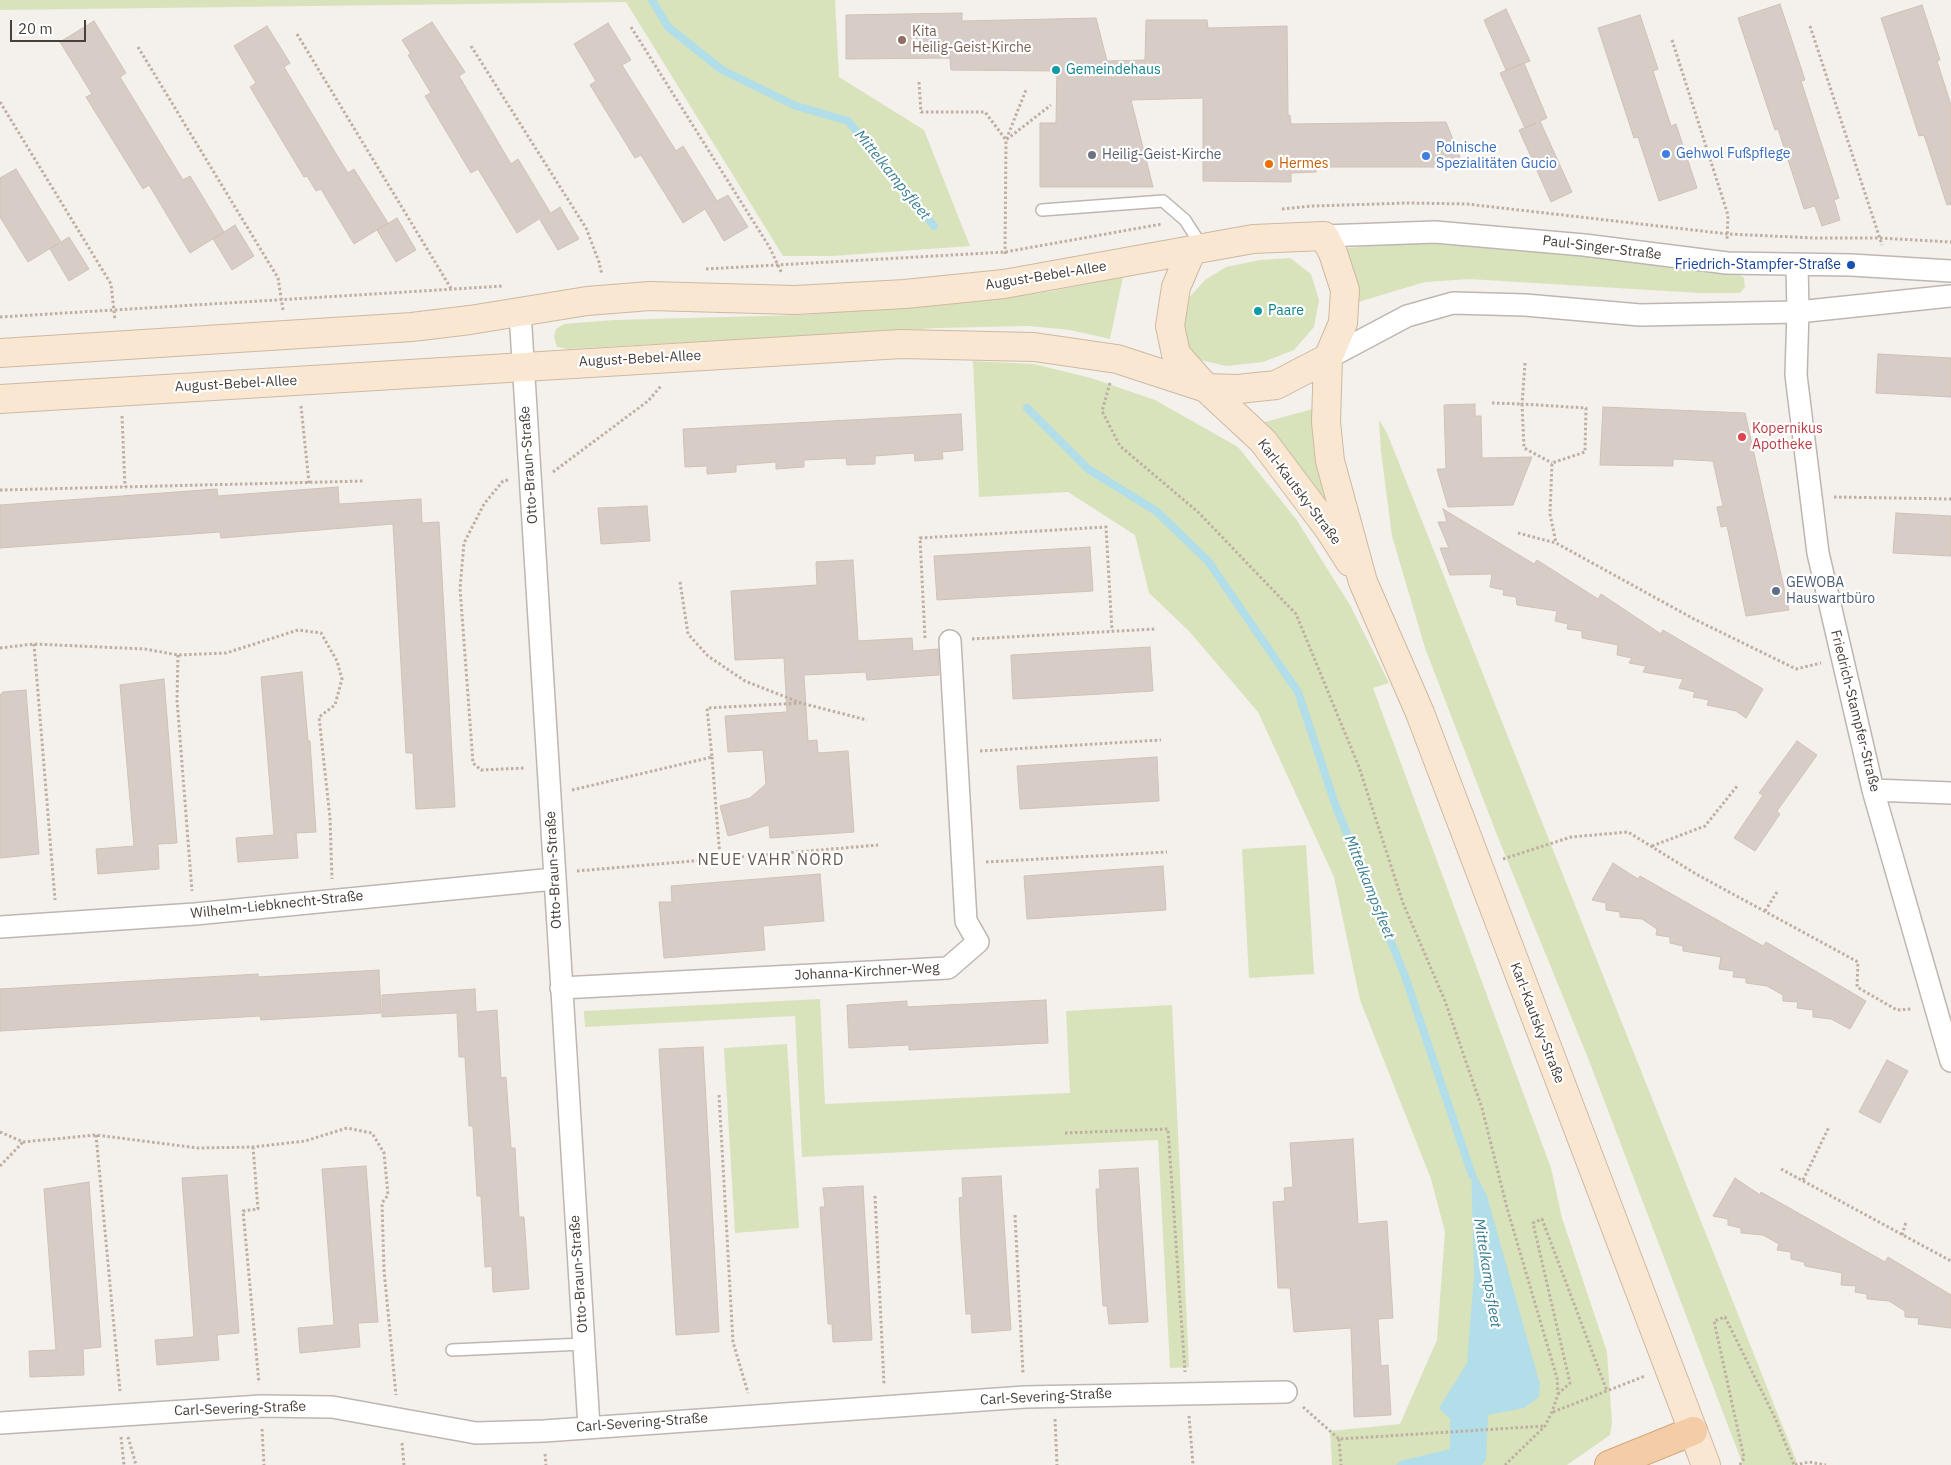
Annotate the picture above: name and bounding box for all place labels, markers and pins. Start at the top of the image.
place label: Kita Heilig-Geist-Kirche [912,24,1032,56]
marker: Kita Heilig-Geist-Kirche [896,34,908,46]
place label: Gemeindehaus [1066,62,1161,78]
marker: Gemeindehaus [1050,64,1062,76]
place label: Polnische Spezialitäten Gucio [1436,140,1557,172]
place label: Gehwol Fußpflege [1676,146,1790,162]
place label: Heilig-Geist-Kirche [1102,147,1222,163]
marker: Gehwol Fußpflege [1660,148,1672,160]
marker: Heilig-Geist-Kirche [1086,149,1098,161]
marker: Polnische Spezialitäten Gucio [1420,150,1432,162]
place label: Hermes [1279,156,1328,172]
marker: Hermes [1263,158,1275,170]
place label: Friedrich-Stampfer-Straße [1675,257,1841,273]
marker: Friedrich-Stampfer-Straße [1845,259,1857,271]
place label: Paare [1268,303,1304,319]
marker: Paare [1252,305,1264,317]
place label: Kopernikus Apotheke [1752,421,1823,454]
marker: Kopernikus Apotheke [1736,431,1748,443]
place label: GEWOBA Hauswartbüro [1786,575,1875,608]
marker: GEWOBA Hauswartbüro [1770,585,1782,597]

